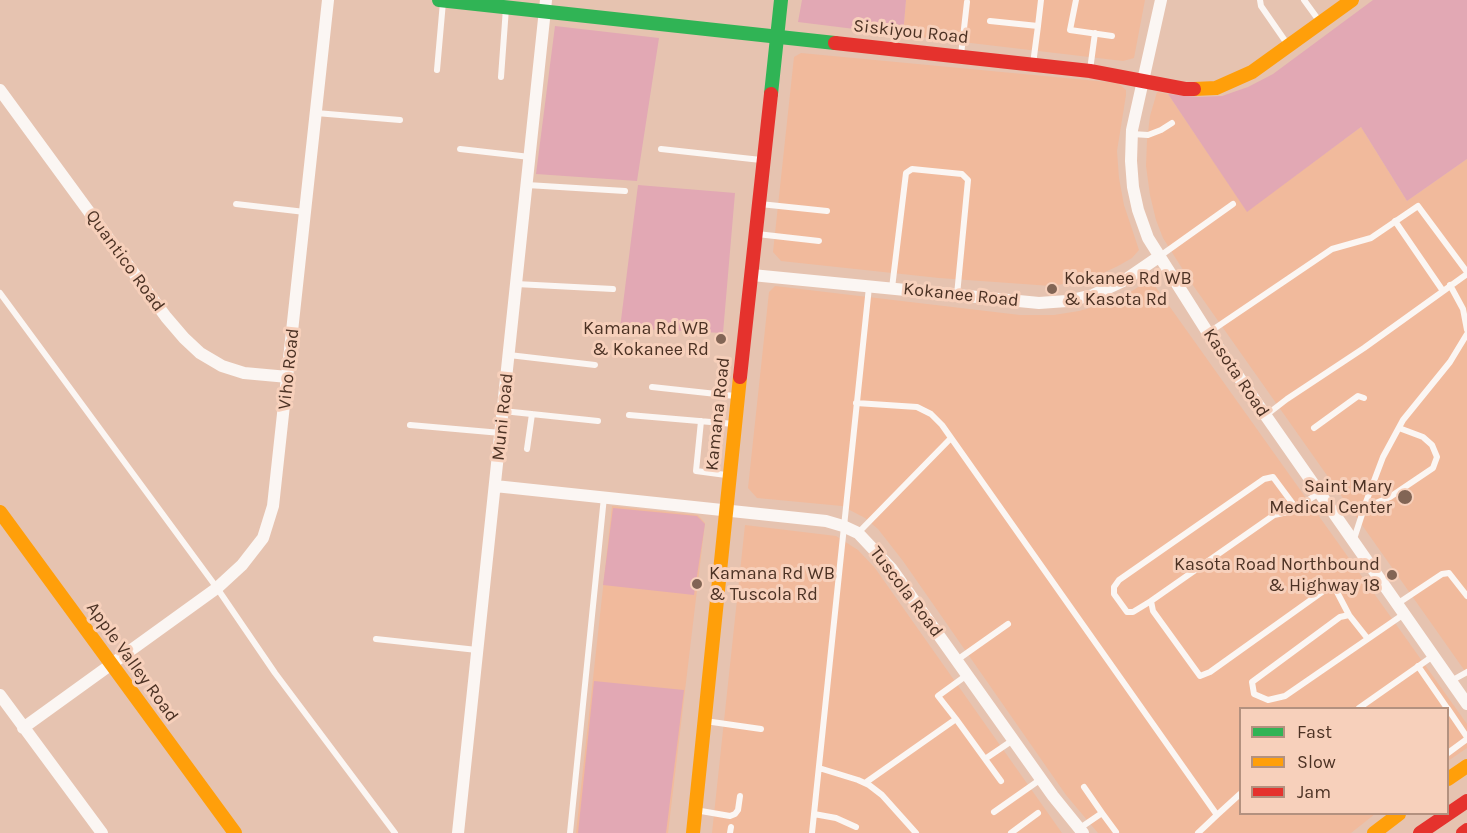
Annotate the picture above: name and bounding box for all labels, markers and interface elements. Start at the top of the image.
street label: Siskiyou Road [852,15,970,49]
street label: Quantico Road [81,206,169,316]
place label: Kokanee Rd WB & Kasota Rd [1064,268,1192,310]
street label: Kokanee Road [902,278,1020,312]
marker: Kokanee Rd WB & Kasota Rd [1045,282,1059,296]
place label: Kamana Rd WB & Kokanee Rd [583,318,709,360]
street label: Kasota Road [1198,324,1274,422]
street label: Viho Road [274,327,304,411]
marker: Kamana Rd WB & Kokanee Rd [714,332,728,346]
street label: Kamana Road [701,356,735,472]
street label: Muni Road [488,372,518,462]
place label: Saint Mary Medical Center [1269,476,1392,518]
marker: Saint Mary Medical Center [1396,488,1414,506]
street label: Tuscola Road [865,542,947,642]
place label: Kasota Road Northbound & Highway 18 [1174,554,1380,596]
place label: Kamana Rd WB & Tuscola Rd [709,563,835,606]
marker: Kasota Road Northbound & Highway 18 [1385,568,1399,582]
marker: Kamana Rd WB & Tuscola Rd [690,577,704,591]
street label: Apple Valley Road [81,598,183,726]
legend [1239,707,1449,815]
text: Fast [1297,721,1332,743]
text: Slow [1297,751,1336,773]
text: Jam [1297,781,1331,803]

